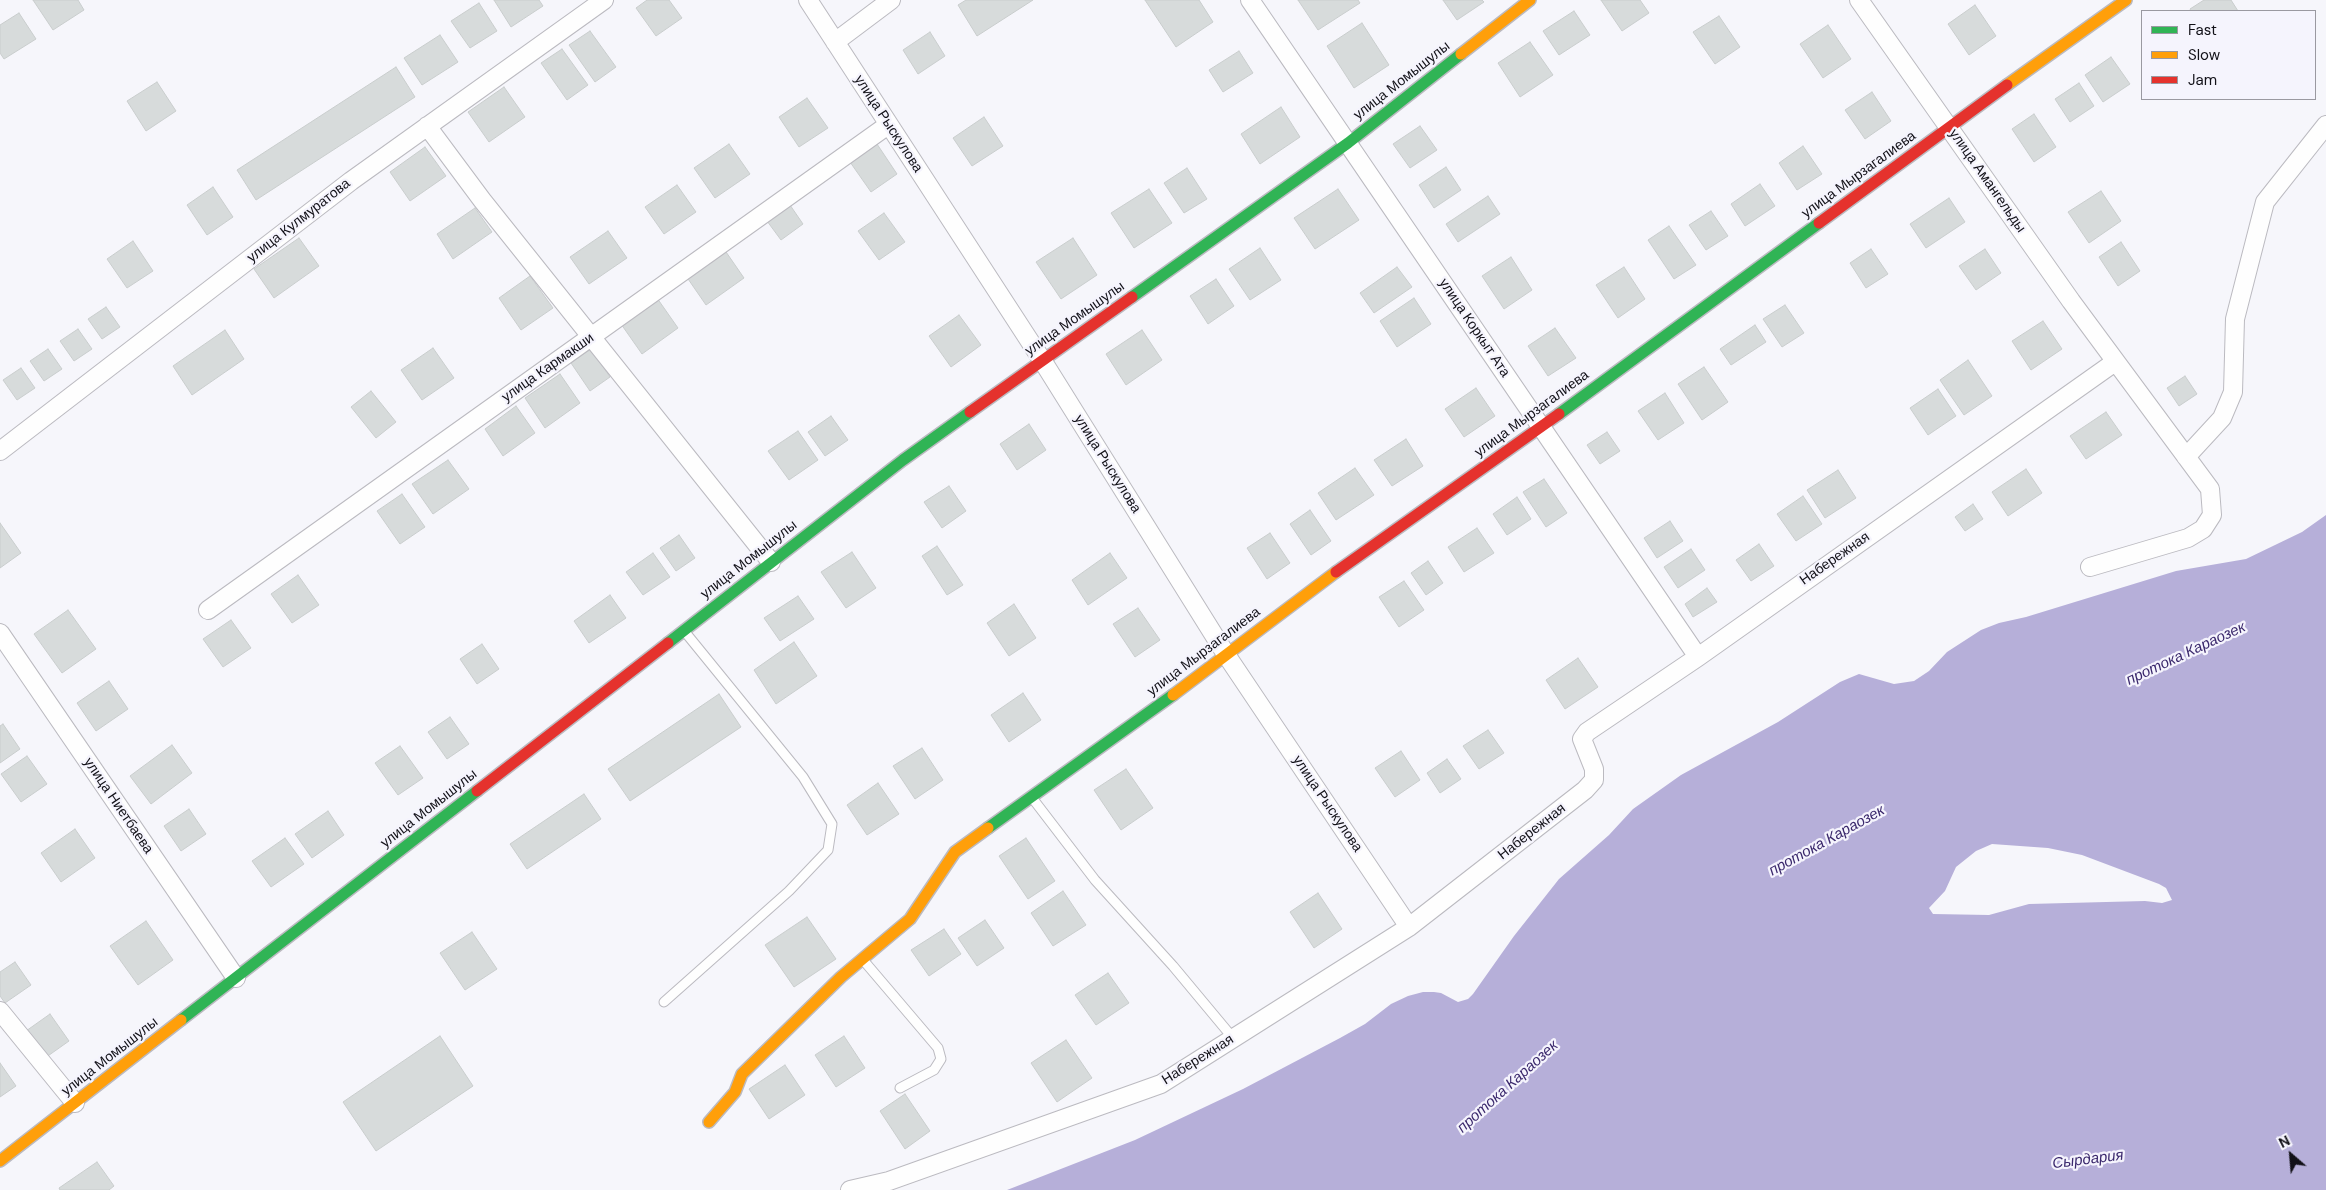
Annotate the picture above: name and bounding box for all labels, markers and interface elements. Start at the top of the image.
legend [2141,10,2316,100]
text: Fast [2188,20,2217,40]
street label: улица Момышулы [1350,38,1454,124]
text: Slow [2188,45,2220,65]
text: Jam [2188,70,2217,90]
street label: улица Рыскулова [850,72,926,176]
street label: улица Амангельды [1945,126,2029,236]
street label: улица Мырзагалиева [1799,128,1919,222]
street label: улица Кулмуратова [244,176,354,266]
street label: улица Коркыт Ата [1435,275,1513,381]
street label: улица Момышулы [1022,278,1128,360]
street label: улица Кармакши [499,330,597,406]
street label: улица Мырзагалиева [1472,367,1592,461]
street label: улица Рыскулова [1070,412,1144,516]
street label: улица Момышулы [697,517,801,603]
street label: Набережная [1797,529,1873,589]
street label: улица Мырзагалиева [1144,604,1264,700]
water label: протока Караозек [2123,618,2249,690]
street label: улица Рыскулова [1289,753,1365,855]
street label: улица Ниетбаева [80,755,156,857]
street label: улица Момышулы [377,766,481,852]
street label: Набережная [1495,800,1569,864]
water label: протока Караозек [1766,802,1888,880]
street label: улица Момышулы [58,1014,162,1100]
street label: Набережная [1159,1031,1237,1089]
water label: протока Караозек [1454,1037,1562,1137]
north arrow [2266,1130,2316,1180]
text: N [2276,1131,2293,1152]
water label: Сырдария [2051,1147,2125,1173]

